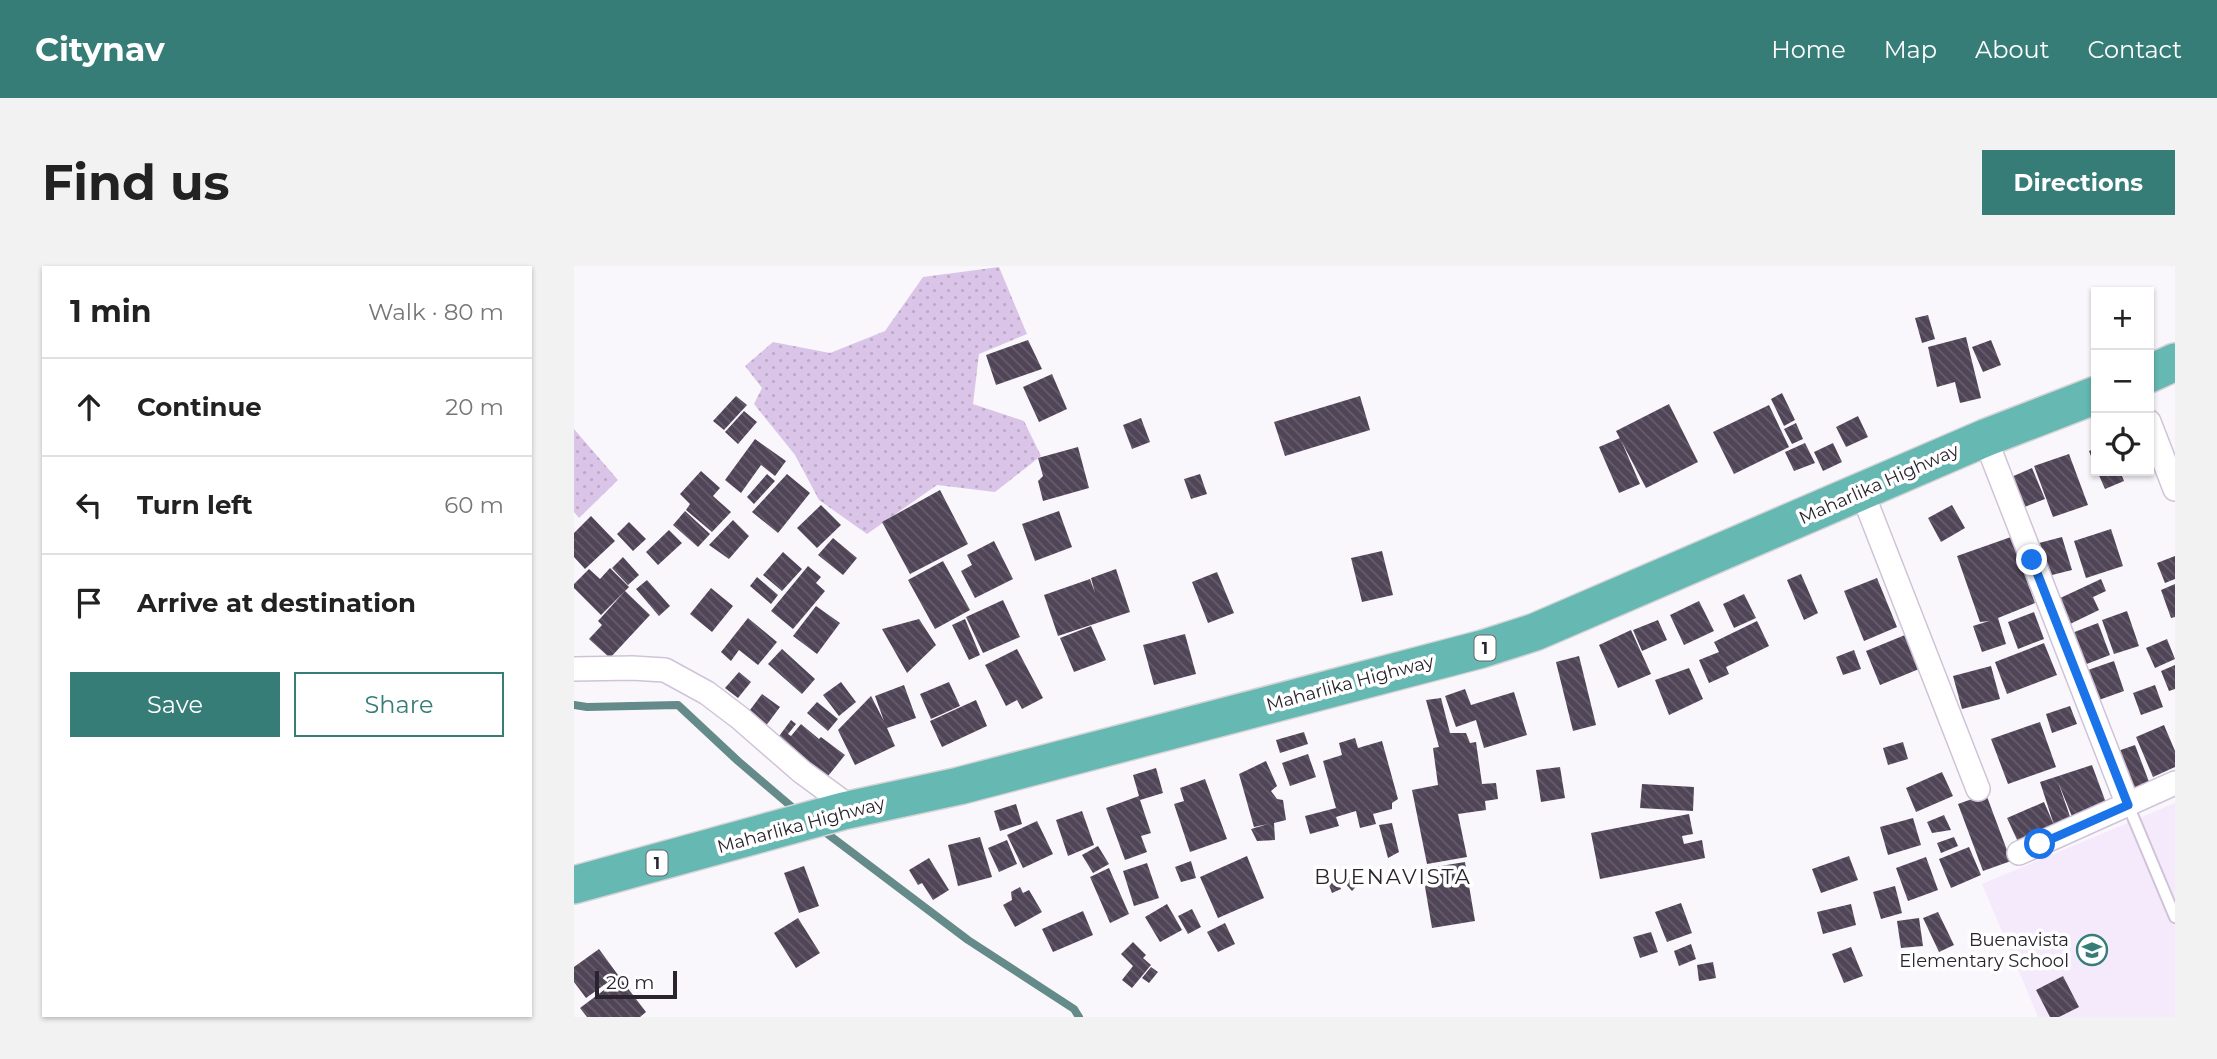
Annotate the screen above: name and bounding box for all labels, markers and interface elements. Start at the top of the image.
text: Citynav [35,29,165,69]
text: Home [1771,35,1846,64]
text: Map [1884,35,1937,64]
text: About [1975,35,2049,64]
text: Contact [2087,35,2182,64]
button: Directions [1982,150,2175,215]
text: Find us [42,153,230,212]
map controls [2091,287,2154,476]
button: + [2091,287,2154,350]
text: 1 min [70,293,151,330]
text: Walk · 80 m [368,298,504,326]
button: − [2091,350,2154,413]
icon: ahead [70,388,108,426]
text: Continue [137,391,262,423]
text: 20 m [445,393,504,421]
button: locate [2091,413,2154,476]
street label: Maharlika Highway [1796,439,1963,529]
icon: left [70,486,108,524]
text: Turn left [137,489,253,521]
text: 60 m [444,491,504,519]
route end [2016,544,2047,575]
icon: arrive [70,584,108,622]
text: Arrive at destination [137,587,416,619]
road number: 1 [1474,636,1496,660]
street label: Maharlika Highway [1264,650,1436,716]
button: Save [70,672,280,737]
button: Share [294,672,504,737]
street label: Maharlika Highway [715,792,887,858]
route start [2024,828,2055,859]
road number: 1 [646,850,668,876]
district label: BUENAVISTA [1314,864,1472,889]
place label: Buenavista Elementary School [1899,929,2069,972]
school or university icon: Buenavista Elementary School [2075,933,2109,967]
scale bar [595,968,677,1000]
text: 20 m [606,971,654,994]

